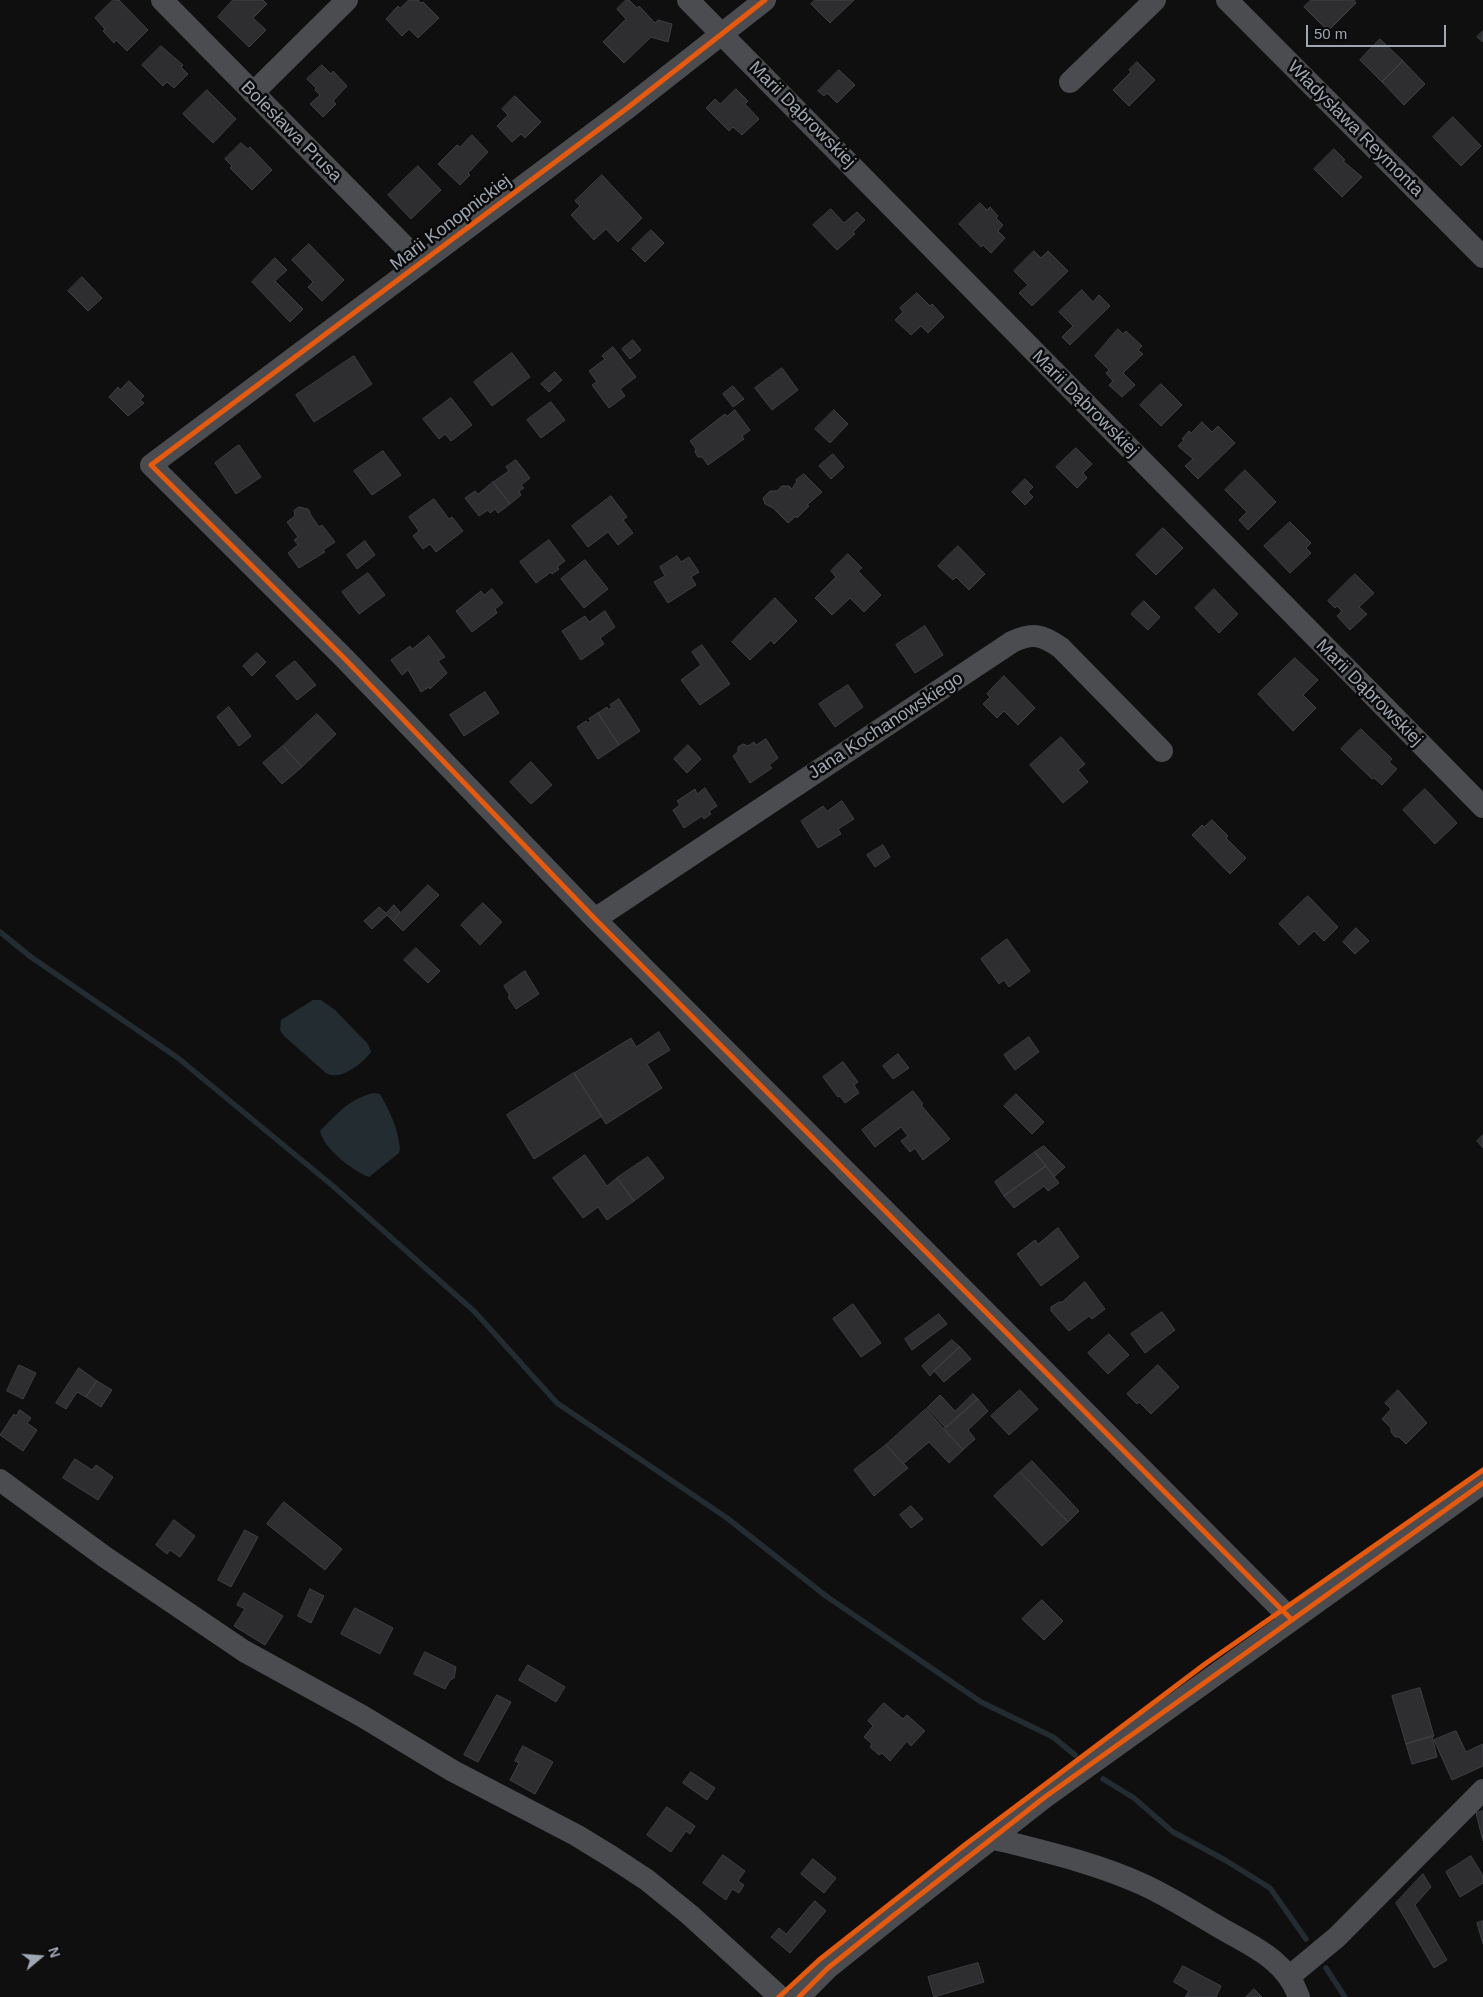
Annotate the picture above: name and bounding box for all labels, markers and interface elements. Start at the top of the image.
scale bar [1308,15,1448,47]
text: 50 m [1314,25,1347,42]
street label: Marii Dąbrowskiej [744,57,860,173]
street label: Władysława Reymonta [1283,57,1427,201]
street label: Bolesława Prusa [236,77,346,187]
street label: Marii Konopnickiej [386,170,516,276]
street label: Marii Dąbrowskiej [1027,346,1143,462]
street label: Marii Dąbrowskiej [1311,635,1427,751]
street label: Jana Kochanowskiego [805,668,967,784]
north arrow [15,1932,65,1982]
text: N [45,1945,63,1960]

